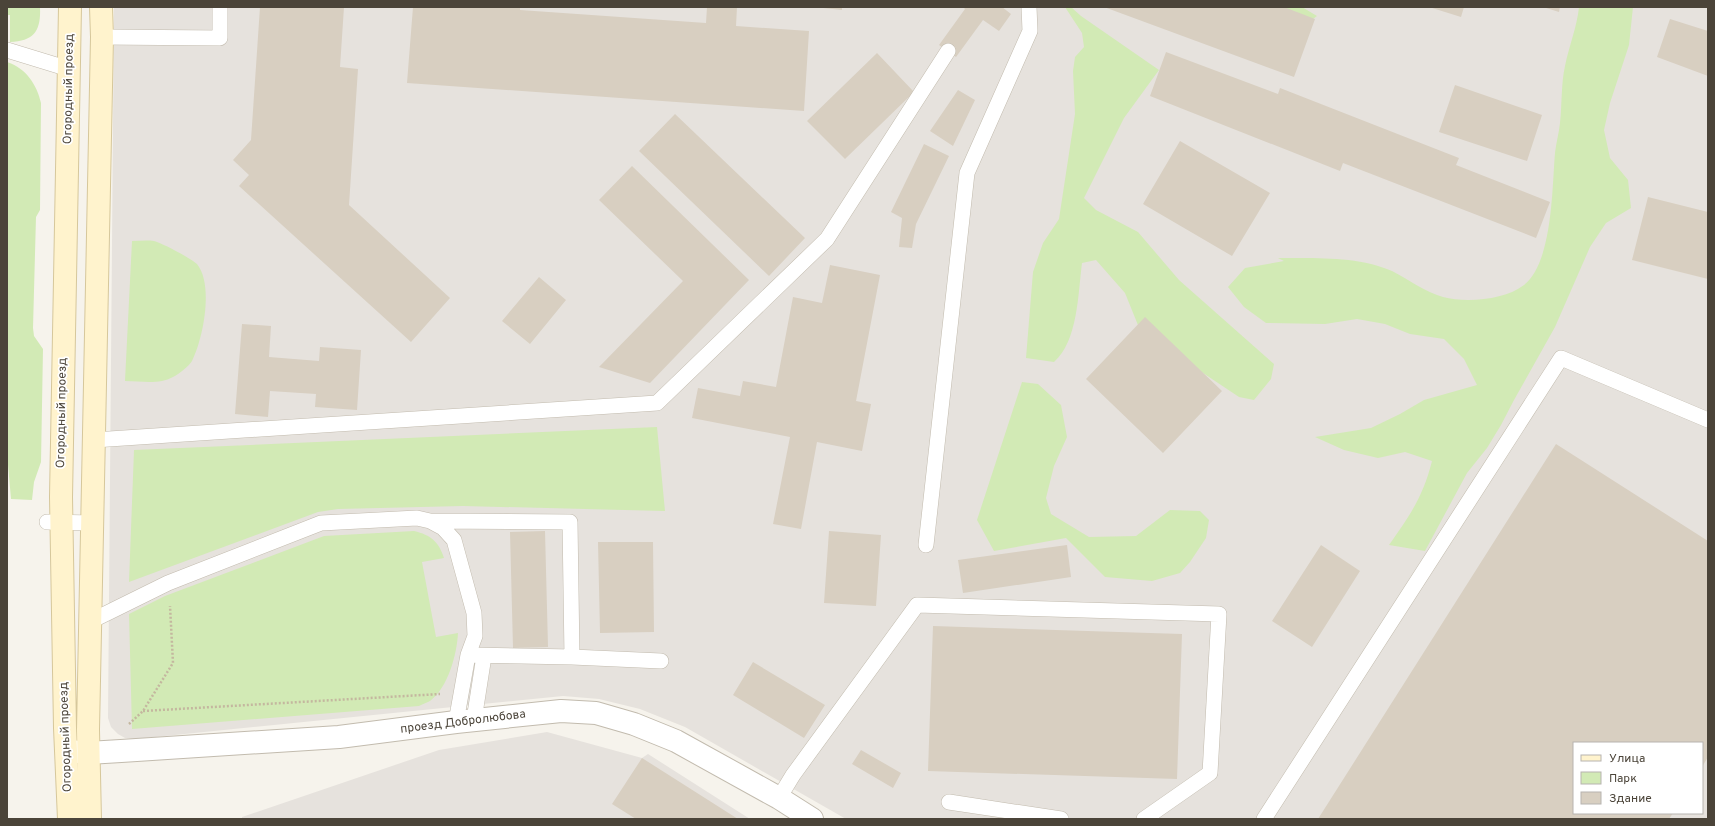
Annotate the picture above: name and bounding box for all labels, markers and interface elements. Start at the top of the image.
street label: Огородный проезд [60,34,78,144]
street label: Огородный проезд [53,358,71,468]
street label: Огородный проезд [56,682,76,792]
street label: проезд Добролюбова [399,706,527,738]
legend [1573,742,1703,814]
text: Улица [1609,751,1645,767]
text: Парк [1609,771,1637,787]
text: Здание [1609,791,1652,807]

